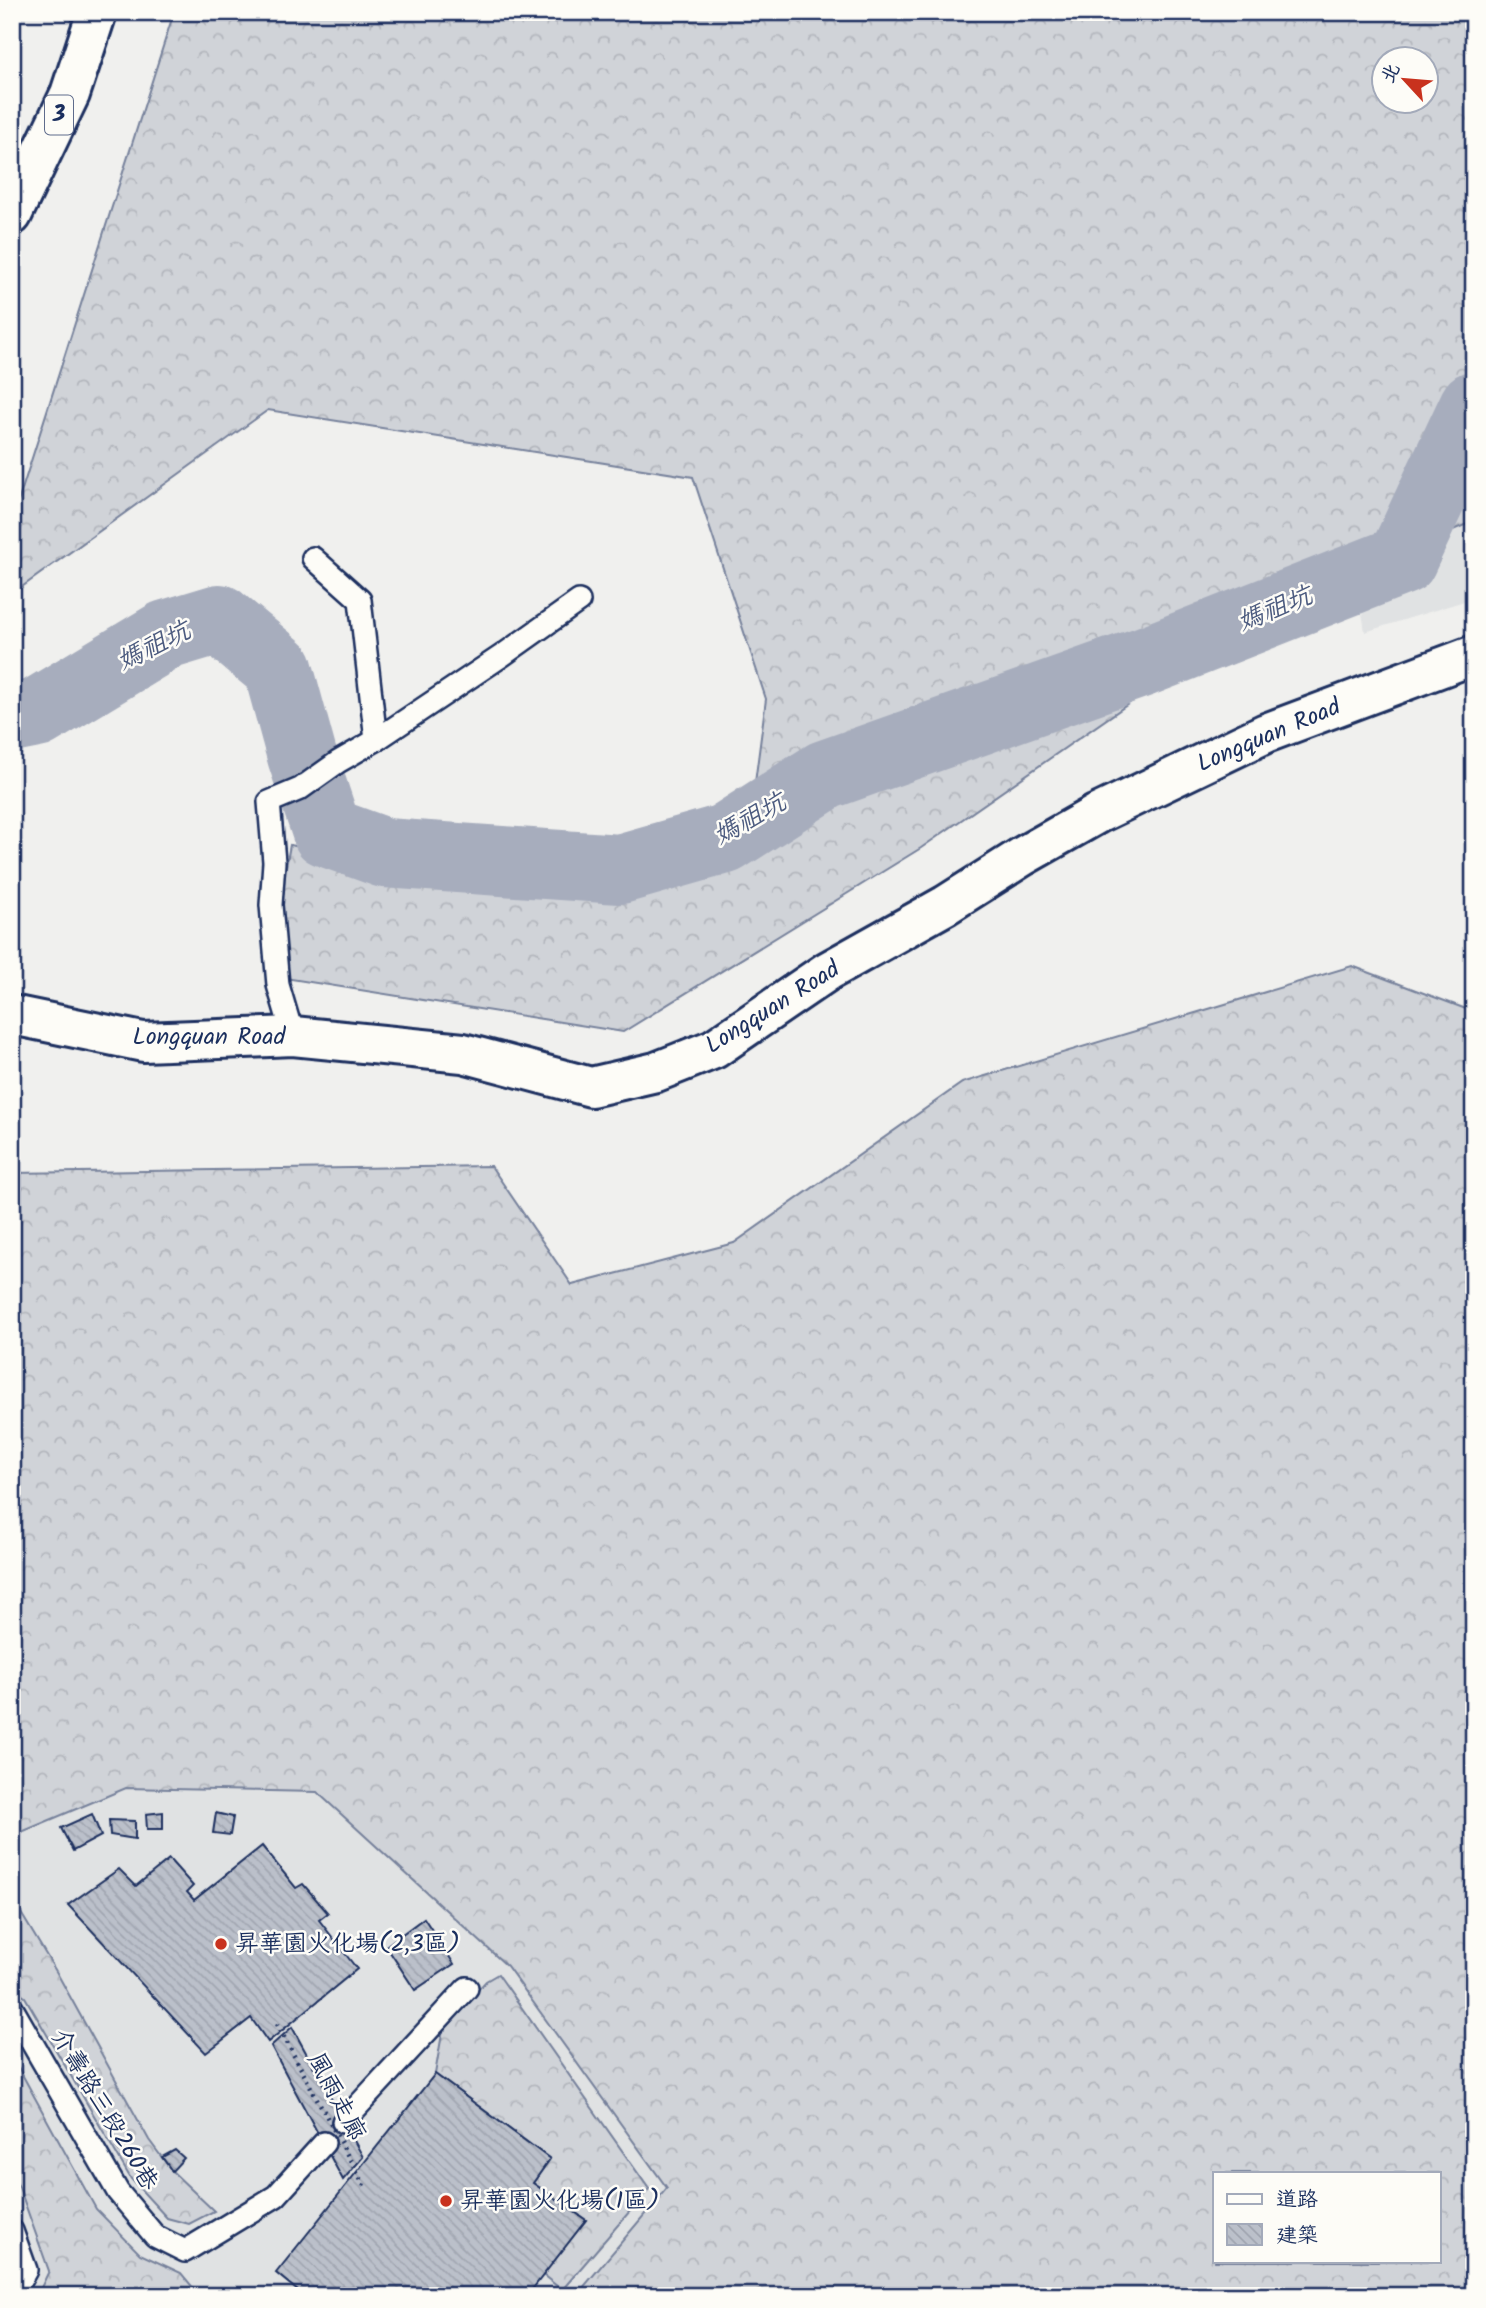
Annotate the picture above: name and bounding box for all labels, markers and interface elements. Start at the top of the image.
north arrow [1370,46,1440,116]
text: 北 [1374,58,1409,89]
road number: 3 [45,96,73,134]
water label: 媽祖坑 [1231,575,1322,644]
water label: 媽祖坑 [110,610,201,683]
street label: Longquan Road [1191,688,1348,784]
water label: 媽祖坑 [706,781,797,857]
street label: Longquan Road [698,950,849,1065]
street label: Longquan Road [133,1018,286,1057]
place label: 昇華園火化場(2,3區) [235,1925,460,1964]
marker: 昇華園火化場(2,3區) [213,1936,229,1952]
street label: 介壽路三段260巷 [40,2021,168,2199]
street label: 風雨走廊 [296,2045,376,2149]
legend [1213,2172,1440,2262]
place label: 昇華園火化場(1區) [460,2182,659,2221]
text: 道路 [1276,2184,1318,2217]
marker: 昇華園火化場(1區) [438,2193,454,2209]
text: 建築 [1276,2220,1318,2253]

